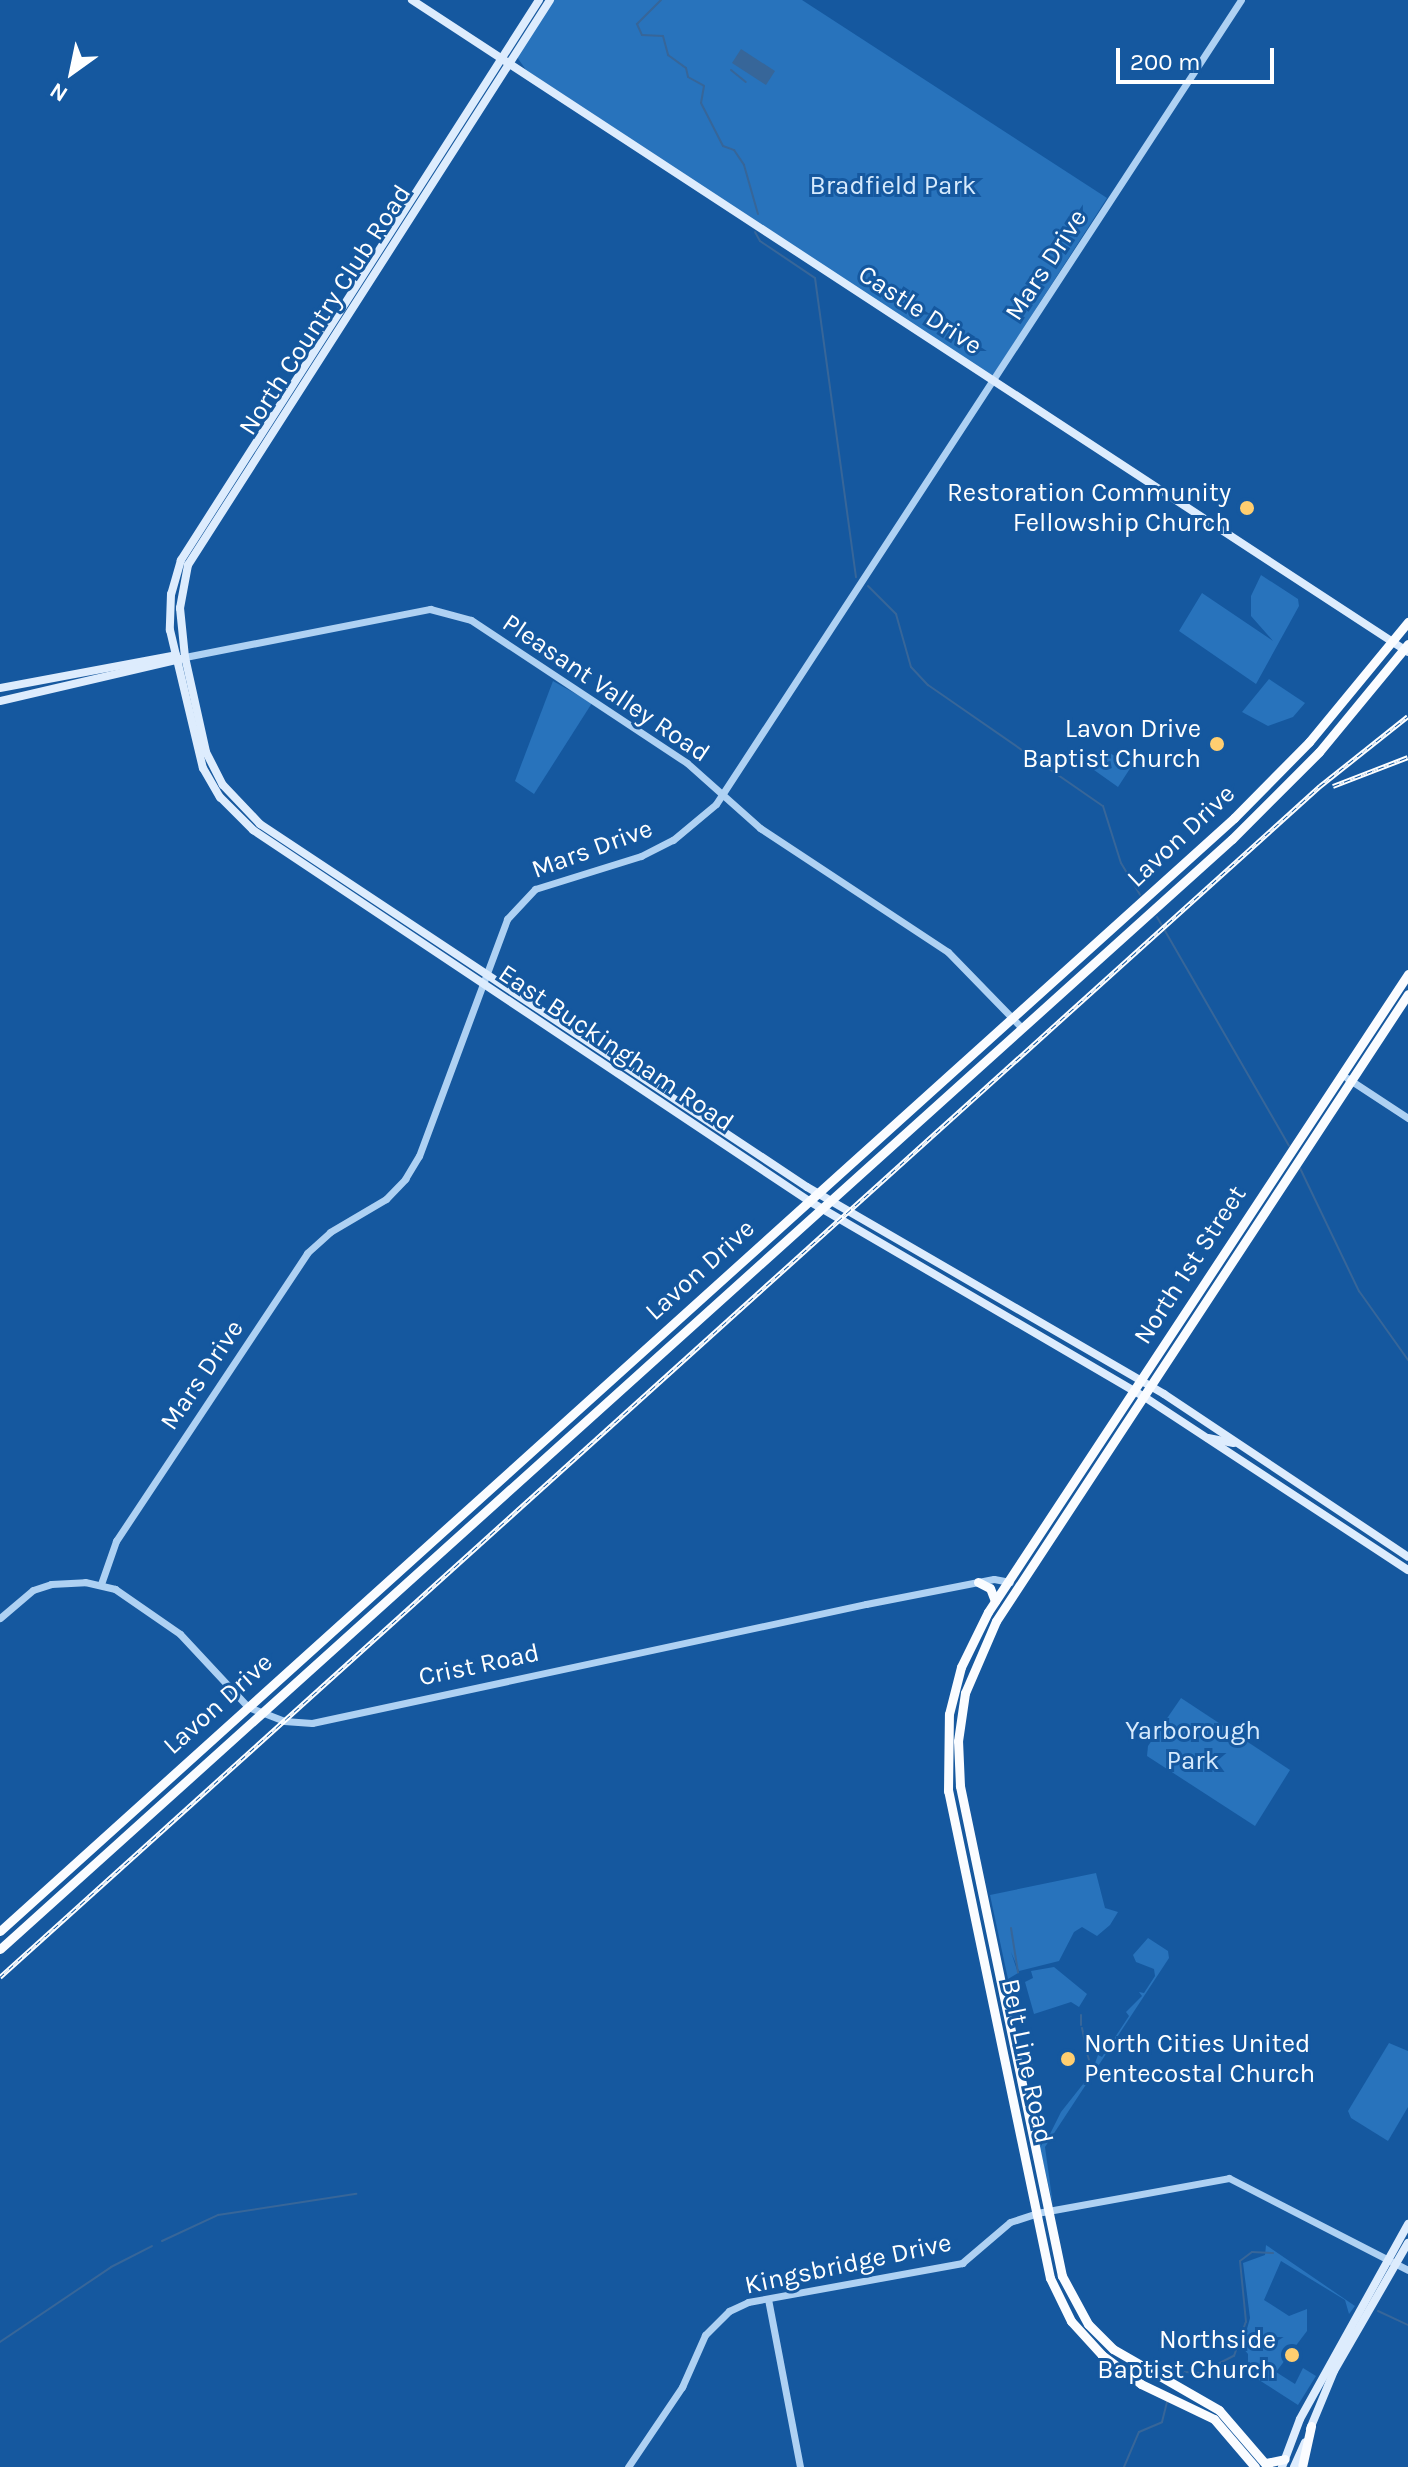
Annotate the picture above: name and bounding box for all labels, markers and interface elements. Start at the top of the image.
north arrow [32,32,112,112]
scale bar [1120,32,1278,82]
text: 200 m [1130,48,1201,76]
text: N [45,77,73,107]
park label: Bradfield Park [810,170,976,202]
street label: North Country Club Road [232,179,418,441]
street label: Mars Drive [999,204,1093,326]
street label: Castle Drive [852,258,988,362]
place label: Restoration Community Fellowship Church [947,477,1231,538]
marker: Restoration Community Fellowship Church [1238,499,1256,517]
street label: Pleasant Valley Road [497,607,715,769]
place label: Lavon Drive Baptist Church [1022,713,1201,774]
marker: Lavon Drive Baptist Church [1208,735,1226,753]
street label: Lavon Drive [1121,778,1241,894]
street label: Mars Drive [527,813,657,885]
street label: East Buckingham Road [492,958,740,1138]
street label: North 1st Street [1127,1180,1253,1350]
street label: Lavon Drive [639,1213,761,1327]
street label: Mars Drive [154,1314,250,1436]
street label: Crist Road [416,1637,542,1693]
street label: Lavon Drive [157,1647,279,1761]
park label: Yarborough Park [1125,1715,1261,1776]
street label: Belt Line Road [994,1976,1060,2146]
place label: North Cities United Pentecostal Church [1084,2028,1315,2090]
marker: North Cities United Pentecostal Church [1059,2050,1077,2068]
street label: Kingsbridge Drive [742,2227,954,2301]
place label: Northside Baptist Church [1097,2324,1276,2386]
marker: Northside Baptist Church [1283,2346,1301,2364]

